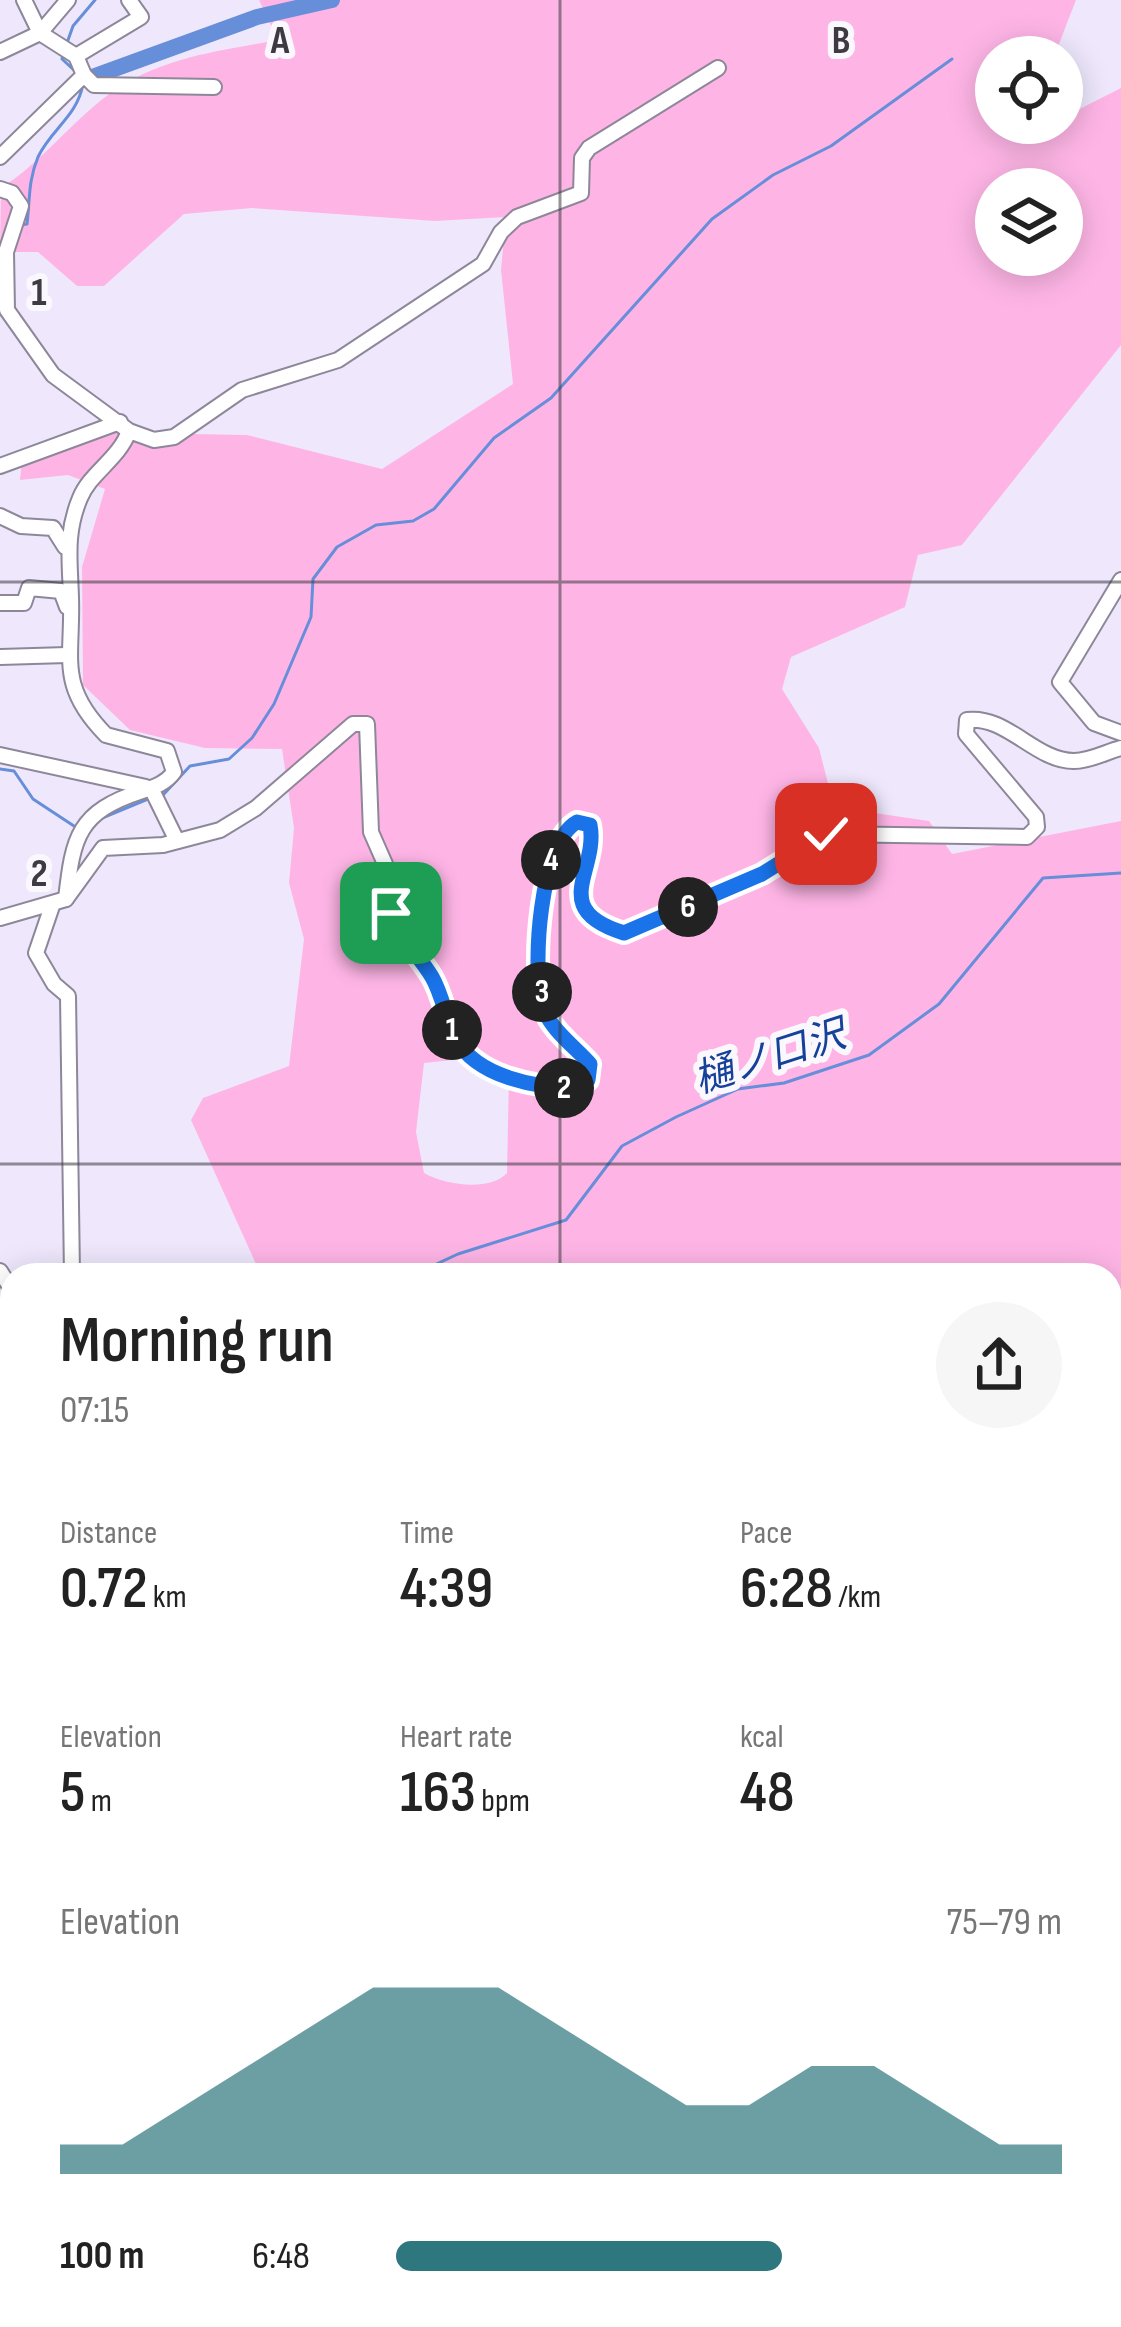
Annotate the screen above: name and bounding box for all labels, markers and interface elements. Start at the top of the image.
text: A [270,18,290,65]
text: B [832,18,850,65]
map controls [975,36,1083,276]
button: locate [975,36,1083,144]
button: layers [975,168,1083,276]
text: 1 [31,270,47,317]
pin [775,783,877,885]
icon: check [793,801,859,867]
pin: 4 [521,830,581,890]
text: 4 [543,840,559,880]
text: 2 [30,851,48,898]
pin [340,862,442,964]
pin: 6 [658,877,718,937]
icon: arrive [358,880,424,946]
text: 6 [680,887,696,927]
pin: 3 [512,962,572,1022]
text: 3 [535,972,549,1012]
pin: 1 [422,1000,482,1060]
text: 1 [446,1010,458,1050]
water label: 樋ノ口沢 [689,1010,856,1104]
pin: 2 [534,1058,594,1118]
text: 2 [557,1068,571,1108]
text: Morning run [60,1302,334,1381]
button: share [936,1302,1062,1428]
text: 07:15 [60,1387,129,1434]
text: Distance [60,1513,157,1553]
text: Time [400,1513,454,1553]
text: Pace [740,1513,793,1553]
text: 0.72 [60,1553,148,1625]
text: 4:39 [400,1553,493,1625]
text: 6:28 [740,1553,833,1625]
text: km [148,1577,187,1617]
text: /km [833,1577,881,1617]
text: Elevation [60,1717,162,1757]
text: Heart rate [400,1717,513,1757]
text: kcal [740,1717,784,1757]
text: 5 [60,1757,85,1829]
text: 163 [400,1757,476,1829]
text: 48 [740,1757,794,1829]
text: m [85,1781,112,1821]
text: bpm [476,1781,530,1821]
text: Elevation [60,1899,180,1946]
text: 75–79 m [947,1899,1062,1946]
text: 100 m [60,2233,144,2280]
text: 6:48 [252,2233,310,2280]

